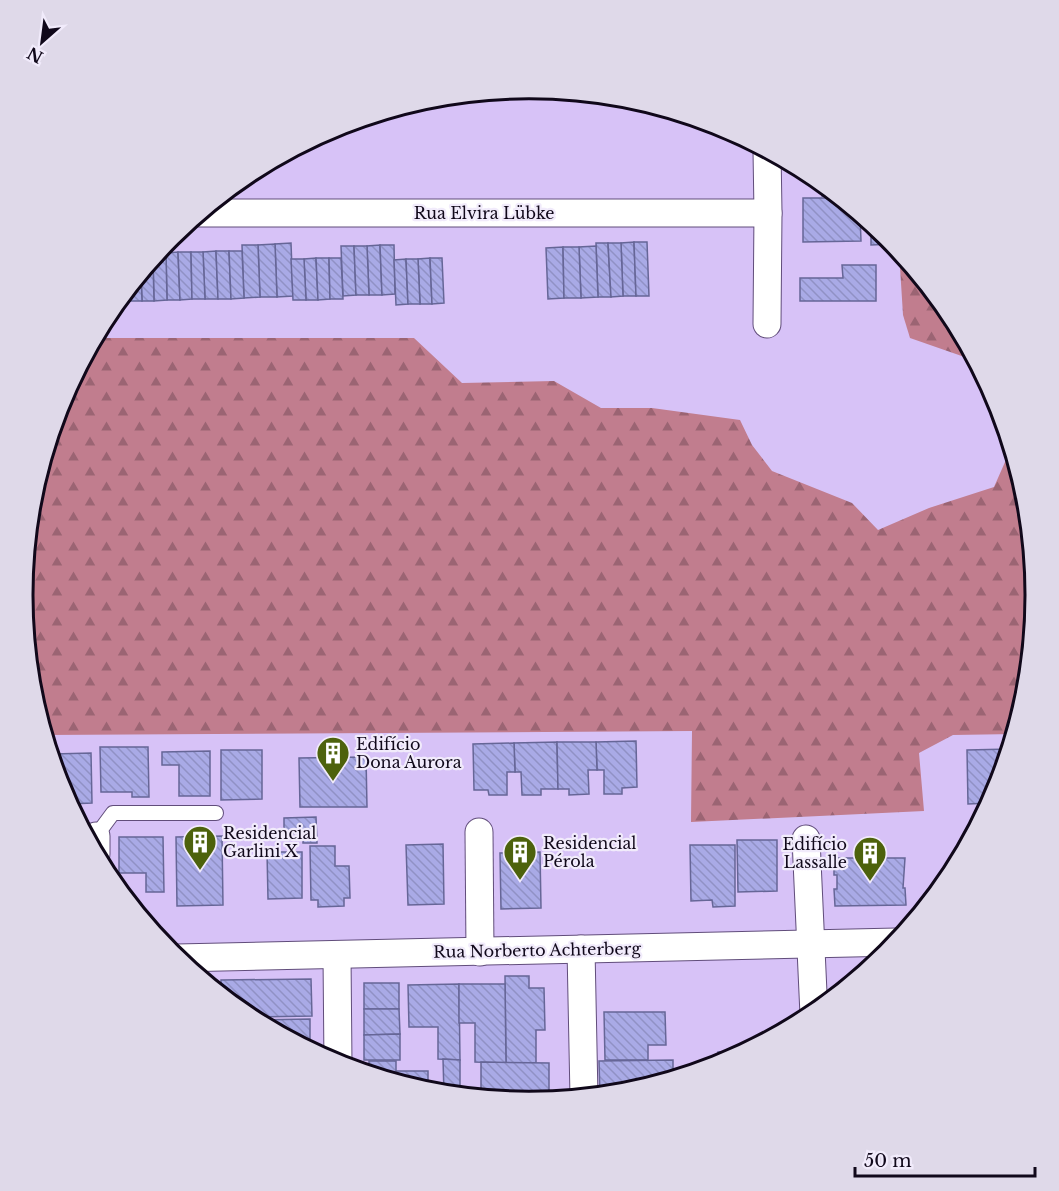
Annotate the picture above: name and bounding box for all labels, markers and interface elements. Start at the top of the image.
north arrow [12,12,72,72]
text: N [24,43,46,68]
street label: Rua Elvira Lübke [414,203,554,223]
place label: Edifício Dona Aurora [356,734,462,772]
building icon: Edifício Dona Aurora [315,735,351,782]
place label: Residencial Garlini X [223,823,316,861]
building icon: Residencial Garlini X [182,824,218,871]
place label: Residencial Pérola [543,833,636,871]
building icon: Residencial Pérola [502,834,538,881]
place label: Edifício Lassalle [783,834,847,872]
building icon: Edifício Lassalle [852,835,888,882]
street label: Rua Norberto Achterberg [433,938,641,962]
scale bar [855,1140,1035,1178]
text: 50 m [864,1150,912,1172]

